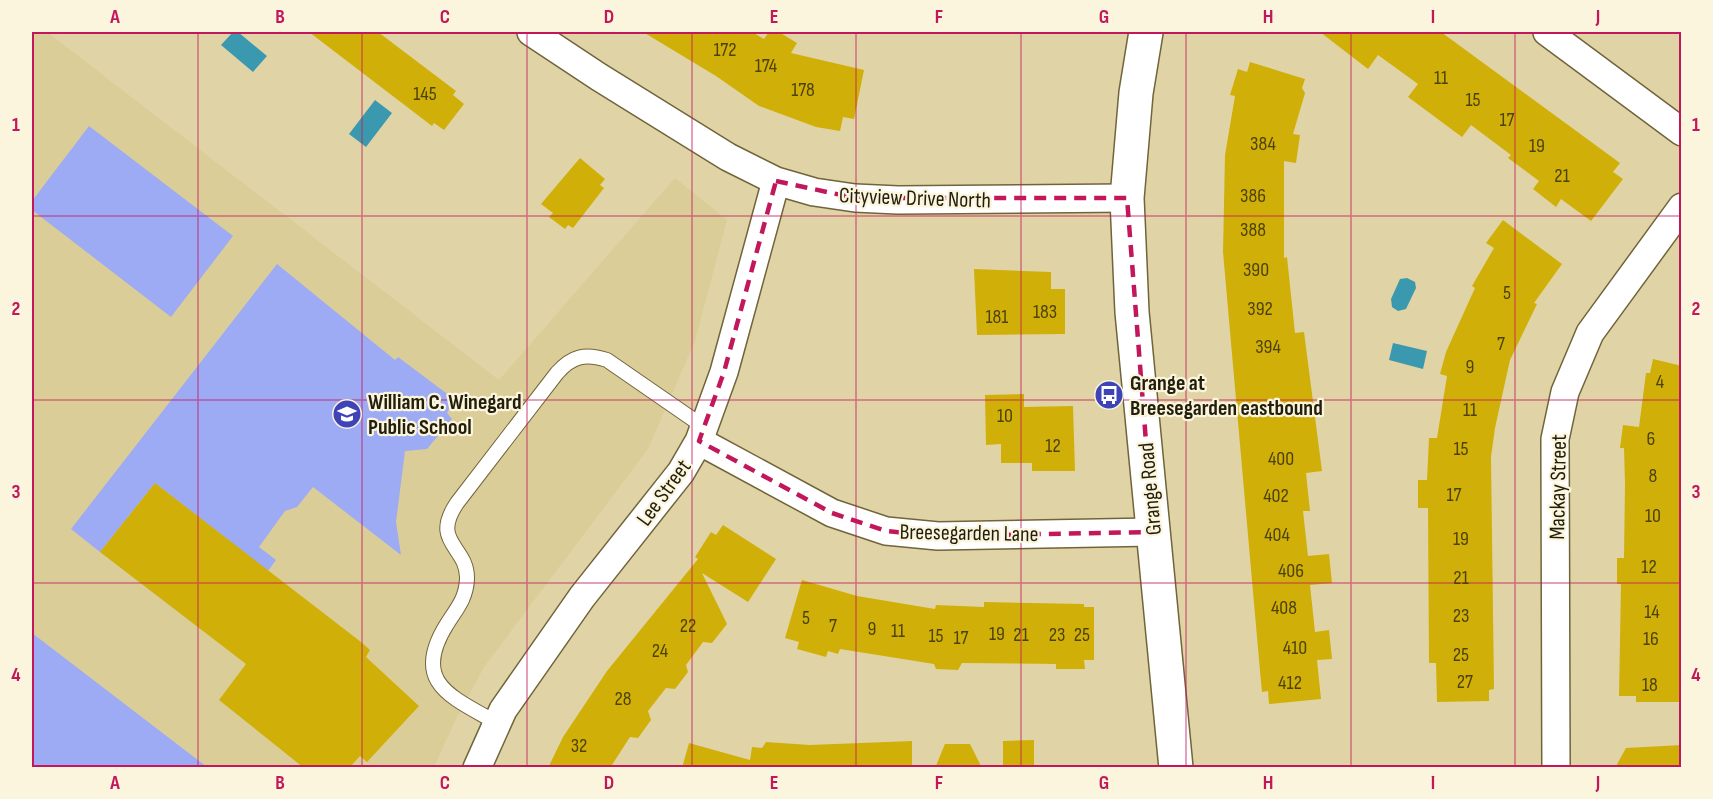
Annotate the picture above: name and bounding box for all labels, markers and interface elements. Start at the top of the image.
text: A [109,5,120,29]
text: B [275,5,285,29]
text: C [440,5,450,29]
text: D [604,5,614,29]
text: E [770,5,778,29]
text: F [935,5,943,29]
text: G [1099,5,1109,29]
text: H [1263,5,1273,29]
text: I [1431,5,1435,29]
text: J [1595,5,1600,29]
house number: 172 [713,38,737,62]
house number: 174 [755,54,777,78]
house number: 11 [1434,66,1448,90]
house number: 178 [791,78,815,102]
house number: 145 [413,82,437,106]
house number: 15 [1465,88,1481,112]
house number: 17 [1500,108,1514,132]
text: 1 [12,113,20,137]
text: 1 [1692,113,1700,137]
house number: 384 [1250,132,1276,156]
house number: 19 [1529,134,1545,158]
house number: 21 [1554,164,1570,188]
street label: Cityview Drive North [838,182,991,215]
house number: 386 [1240,184,1266,208]
house number: 388 [1240,218,1266,242]
house number: 390 [1243,258,1269,282]
house number: 5 [1503,281,1511,305]
text: 2 [12,297,20,321]
house number: 392 [1247,297,1273,321]
text: 2 [1692,297,1700,321]
house number: 183 [1033,300,1057,324]
house number: 181 [986,305,1008,329]
house number: 7 [1497,332,1505,356]
house number: 394 [1255,335,1281,359]
house number: 9 [1466,355,1474,379]
place label: Grange at Breesegarden eastbound [1130,370,1323,422]
house number: 4 [1656,370,1664,394]
bus stop icon: Grange at Breesegarden eastbound [1093,379,1125,411]
place label: William C. Winegard Public School [368,389,522,441]
school or university icon: William C. Winegard Public School [331,398,363,430]
house number: 11 [1463,398,1477,422]
house number: 10 [997,404,1013,428]
house number: 6 [1647,427,1655,451]
house number: 12 [1045,434,1061,458]
street label: Mackay Street [1544,434,1573,540]
house number: 15 [1453,437,1469,461]
street label: Grange Road [1133,442,1168,536]
house number: 400 [1268,447,1294,471]
street label: Lee Street [631,454,697,531]
house number: 8 [1649,464,1657,488]
text: 3 [12,480,21,504]
text: 3 [1692,480,1701,504]
house number: 17 [1447,483,1461,507]
house number: 402 [1263,484,1289,508]
house number: 10 [1645,504,1661,528]
street label: Breesegarden Lane [899,519,1039,548]
house number: 404 [1264,523,1290,547]
house number: 19 [1453,527,1469,551]
house number: 12 [1641,555,1657,579]
house number: 406 [1278,559,1304,583]
house number: 21 [1453,566,1469,590]
house number: 408 [1271,596,1297,620]
house number: 14 [1644,600,1660,624]
house number: 23 [1453,604,1469,628]
house number: 5 [802,606,810,630]
house number: 22 [680,614,696,638]
house number: 7 [829,614,837,638]
house number: 9 [868,617,876,641]
house number: 11 [891,619,905,643]
house number: 19 [989,622,1005,646]
house number: 21 [1013,623,1029,647]
house number: 23 [1049,623,1065,647]
house number: 25 [1074,623,1090,647]
house number: 15 [928,624,944,648]
house number: 17 [954,626,968,650]
house number: 16 [1643,627,1659,651]
house number: 410 [1283,636,1307,660]
house number: 24 [652,639,668,663]
house number: 25 [1453,643,1469,667]
text: 4 [11,663,21,687]
text: 4 [1691,663,1701,687]
house number: 27 [1457,670,1473,694]
house number: 412 [1278,671,1302,695]
house number: 18 [1642,673,1658,697]
house number: 28 [615,687,632,711]
house number: 32 [571,734,587,758]
text: A [109,771,120,795]
text: B [275,771,285,795]
text: C [440,771,450,795]
text: D [604,771,614,795]
text: E [770,771,778,795]
text: F [935,771,943,795]
text: G [1099,771,1109,795]
text: H [1263,771,1273,795]
text: I [1431,771,1435,795]
text: J [1595,771,1600,795]

